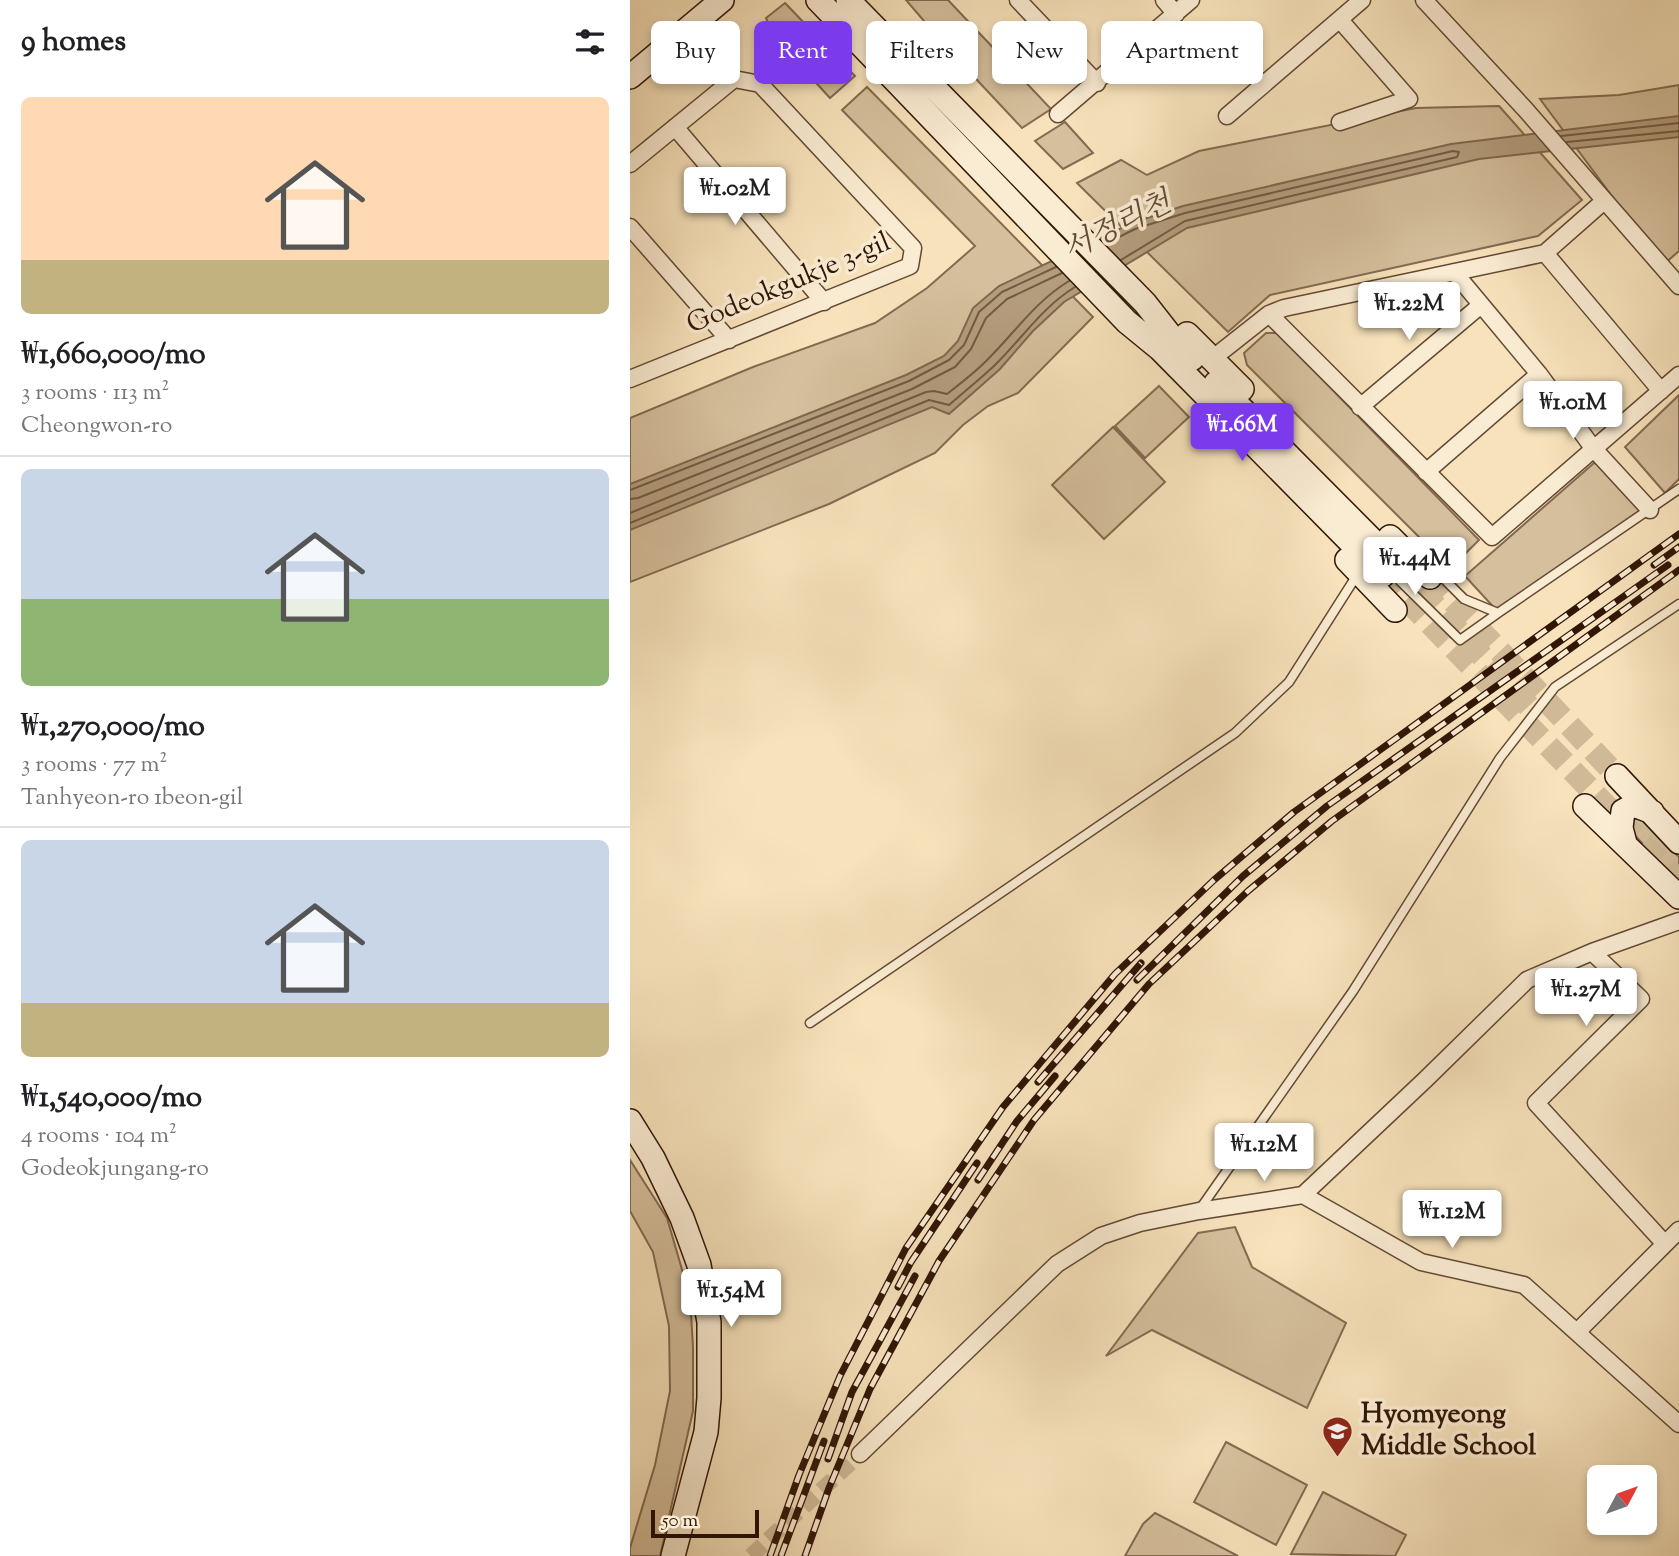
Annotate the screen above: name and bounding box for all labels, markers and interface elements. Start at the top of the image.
text: 9 homes [21,21,126,64]
chip: Buy [651,21,740,84]
chip: Rent [754,21,852,84]
chip: Filters [866,21,978,84]
chip: New [992,21,1087,84]
chip: Apartment [1101,21,1263,84]
icon: filters [571,23,609,61]
icon: home [252,142,378,268]
pin: ₩1.02M [678,168,792,227]
text: ₩1.02M [700,173,770,206]
water label: 서정리천 [1056,181,1181,272]
street label: Godeokgukje 3-gil [681,223,897,345]
pin: ₩1.22M [1352,282,1466,342]
text: ₩1.22M [1374,288,1444,321]
text: ₩1,660,000/mo [21,334,206,377]
text: 3 rooms · 113 m² [21,377,169,410]
pin: ₩1.01M [1516,382,1630,441]
text: ₩1.01M [1539,387,1607,420]
pin: ₩1.66M [1185,404,1299,463]
text: ₩1.66M [1207,409,1277,442]
text: Cheongwon-ro [21,410,172,443]
icon: home [252,514,378,640]
pin: ₩1.44M [1358,538,1472,597]
text: ₩1.44M [1379,543,1451,576]
text: ₩1,270,000/mo [21,706,205,749]
text: 3 rooms · 77 m² [21,749,167,782]
text: Tanhyeon-ro 1beon-gil [21,782,243,815]
icon: home [252,885,378,1011]
pin: ₩1.27M [1529,968,1643,1028]
text: ₩1.27M [1551,974,1621,1007]
text: ₩1,540,000/mo [21,1077,202,1120]
text: 4 rooms · 104 m² [21,1120,177,1153]
pin: ₩1.12M [1207,1124,1321,1183]
text: ₩1.12M [1231,1129,1297,1162]
text: Godeokjungang-ro [21,1153,209,1186]
pin: ₩1.12M [1395,1190,1509,1250]
text: ₩1.12M [1419,1196,1485,1229]
pin: ₩1.54M [674,1270,788,1329]
text: ₩1.54M [697,1275,765,1308]
place label: Hyomyeong Middle School [1361,1395,1536,1467]
school or university icon: Hyomyeong Middle School [1321,1414,1355,1458]
north arrow [1587,1465,1657,1535]
map controls [1587,1465,1657,1535]
scale bar [651,1507,760,1539]
text: 50 m [662,1508,698,1535]

